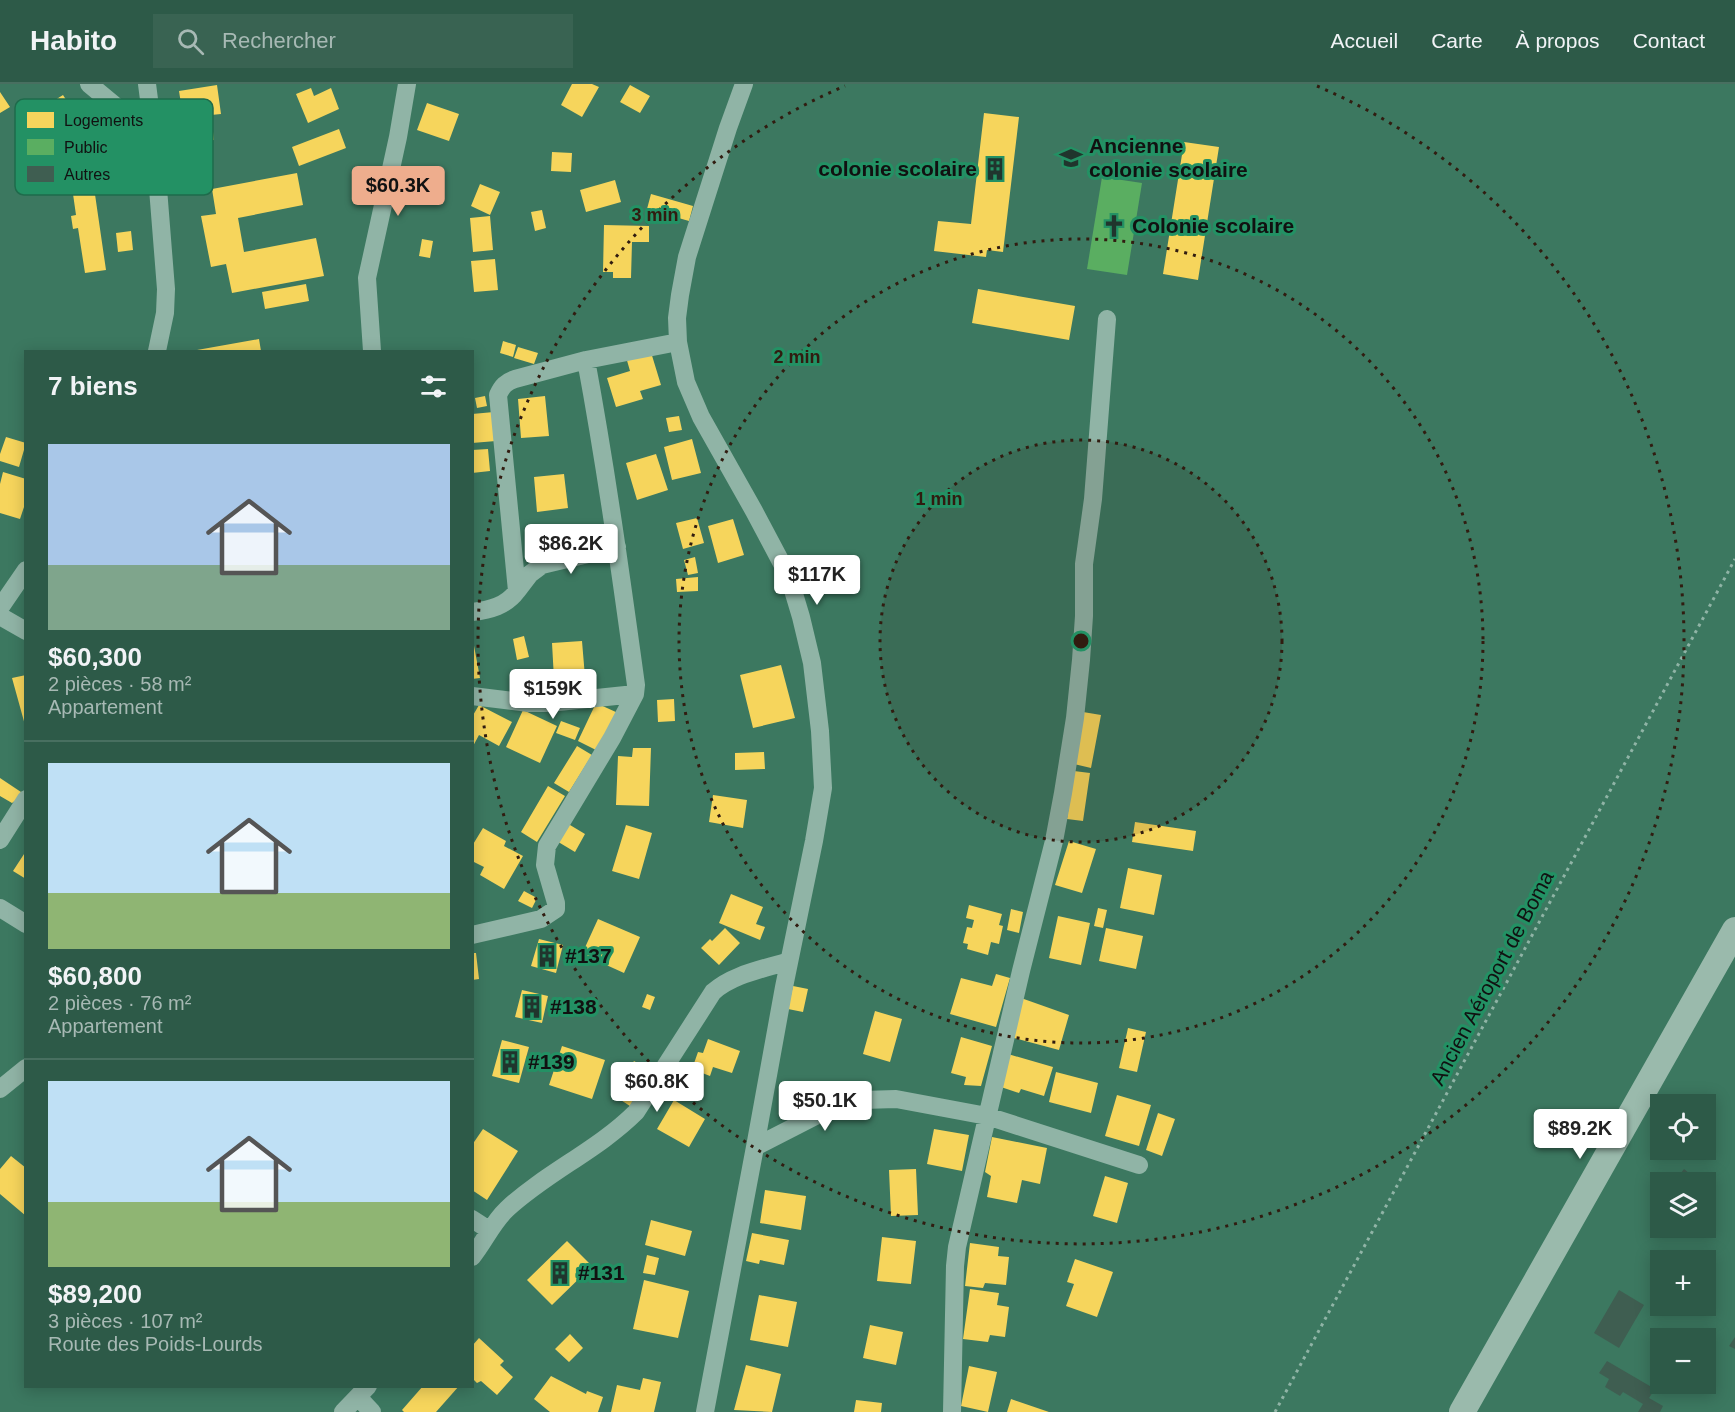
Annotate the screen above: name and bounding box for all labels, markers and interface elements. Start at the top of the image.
search box [153,14,573,68]
text: Habito [30,25,117,56]
icon: search [174,25,207,58]
text: Rechercher [222,28,336,53]
text: Accueil [1331,29,1398,52]
text: Carte [1431,29,1483,52]
text: À propos [1516,29,1600,52]
text: Contact [1633,29,1705,52]
legend [15,99,213,195]
text: Logements [64,112,143,129]
place label: Ancienne colonie scolaire [1089,134,1248,181]
text: Public [64,139,108,156]
school or university icon: Ancienne colonie scolaire [1058,145,1084,171]
building icon: colonie scolaire [982,156,1008,182]
place label: colonie scolaire [818,157,977,180]
text: Autres [64,166,110,183]
pin: $60.3K [349,166,447,217]
text: $60.3K [366,174,430,196]
text: 3 min [631,205,679,225]
church icon: Colonie scolaire [1101,213,1127,239]
place label: Colonie scolaire [1132,214,1294,237]
text: 2 min [773,347,821,367]
icon: filters [417,370,450,403]
text: 7 biens [48,371,138,401]
icon: home [195,483,303,591]
text: 1 min [915,489,963,509]
pin: $86.2K [522,524,620,575]
text: $86.2K [539,532,603,554]
pin: $117K [775,555,859,606]
text: $117K [788,563,846,585]
centre of rings [1071,631,1091,651]
text: $60,300 [48,642,142,672]
pin: $159K [511,669,595,720]
text: 2 pièces · 58 m² [48,673,191,695]
text: $159K [524,677,582,699]
text: Appartement [48,696,163,718]
icon: home [195,802,303,910]
street label: Ancien Aéroport de Boma [1425,866,1558,1089]
building icon: #137 [534,943,560,969]
place label: #137 [565,944,612,967]
text: $60,800 [48,961,142,991]
text: 2 pièces · 76 m² [48,992,191,1014]
building icon: #138 [519,994,545,1020]
place label: #138 [550,995,597,1018]
text: Appartement [48,1015,163,1037]
building icon: #139 [497,1049,523,1075]
place label: #139 [528,1050,575,1073]
pin: $60.8K [608,1062,706,1113]
text: $60.8K [625,1070,689,1092]
pin: $50.1K [776,1081,874,1132]
text: $50.1K [793,1089,857,1111]
map controls [1650,1094,1716,1394]
button: locate [1650,1094,1716,1160]
pin: $89.2K [1531,1109,1629,1160]
text: $89.2K [1548,1117,1612,1139]
icon: home [195,1120,303,1228]
button: layers [1650,1172,1716,1238]
button: + [1650,1250,1716,1316]
building icon: #131 [547,1260,573,1286]
place label: #131 [578,1261,625,1284]
text: $89,200 [48,1279,142,1309]
text: 3 pièces · 107 m² [48,1310,203,1332]
button: − [1650,1328,1716,1394]
text: Route des Poids-Lourds [48,1333,263,1355]

